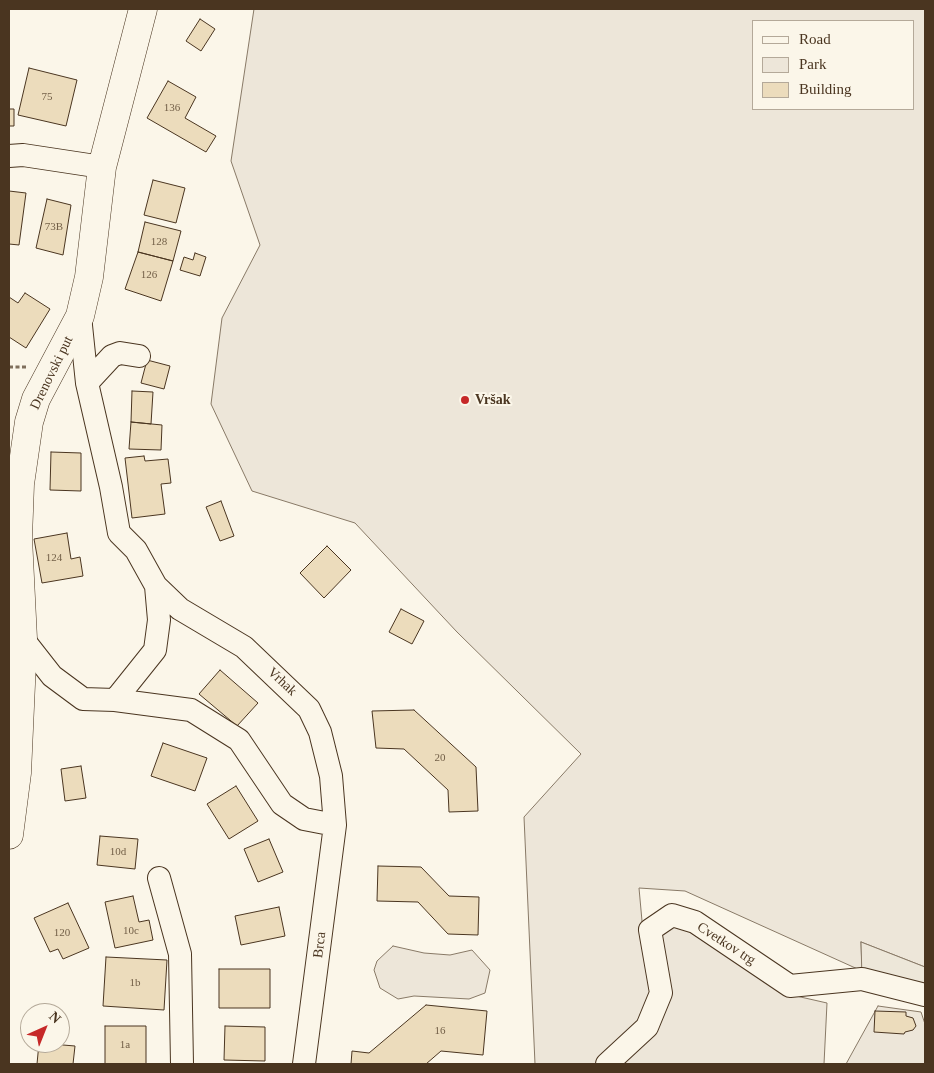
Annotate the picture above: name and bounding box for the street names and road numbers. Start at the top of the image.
street label: Drenovski put [27,333,77,413]
street label: Vrhak [264,664,300,700]
street label: Cvetkov trg [694,919,758,969]
street label: Brca [310,931,330,959]

